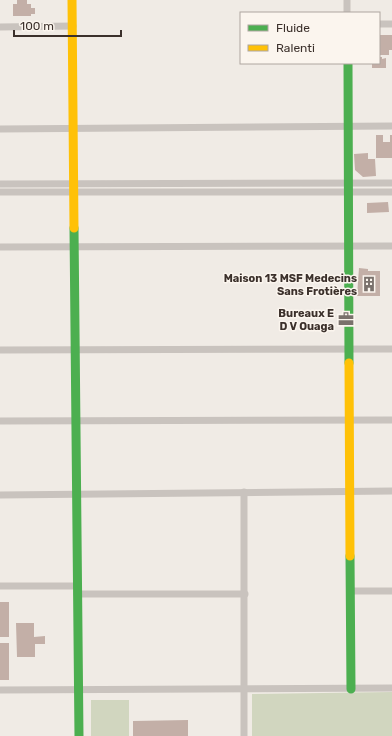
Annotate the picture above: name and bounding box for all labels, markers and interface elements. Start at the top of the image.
scale bar [14,12,121,38]
legend [240,12,380,64]
text: 100 m [20,19,54,33]
text: Fluide [276,21,310,35]
text: Ralenti [276,41,315,55]
place label: Maison 13 MSF Medecins Sans Frotières [224,272,357,298]
building icon: Maison 13 MSF Medecins Sans Frotières [360,275,378,293]
place label: Bureaux E D V Ouaga [278,307,334,333]
office icon: Bureaux E D V Ouaga [337,310,355,328]

